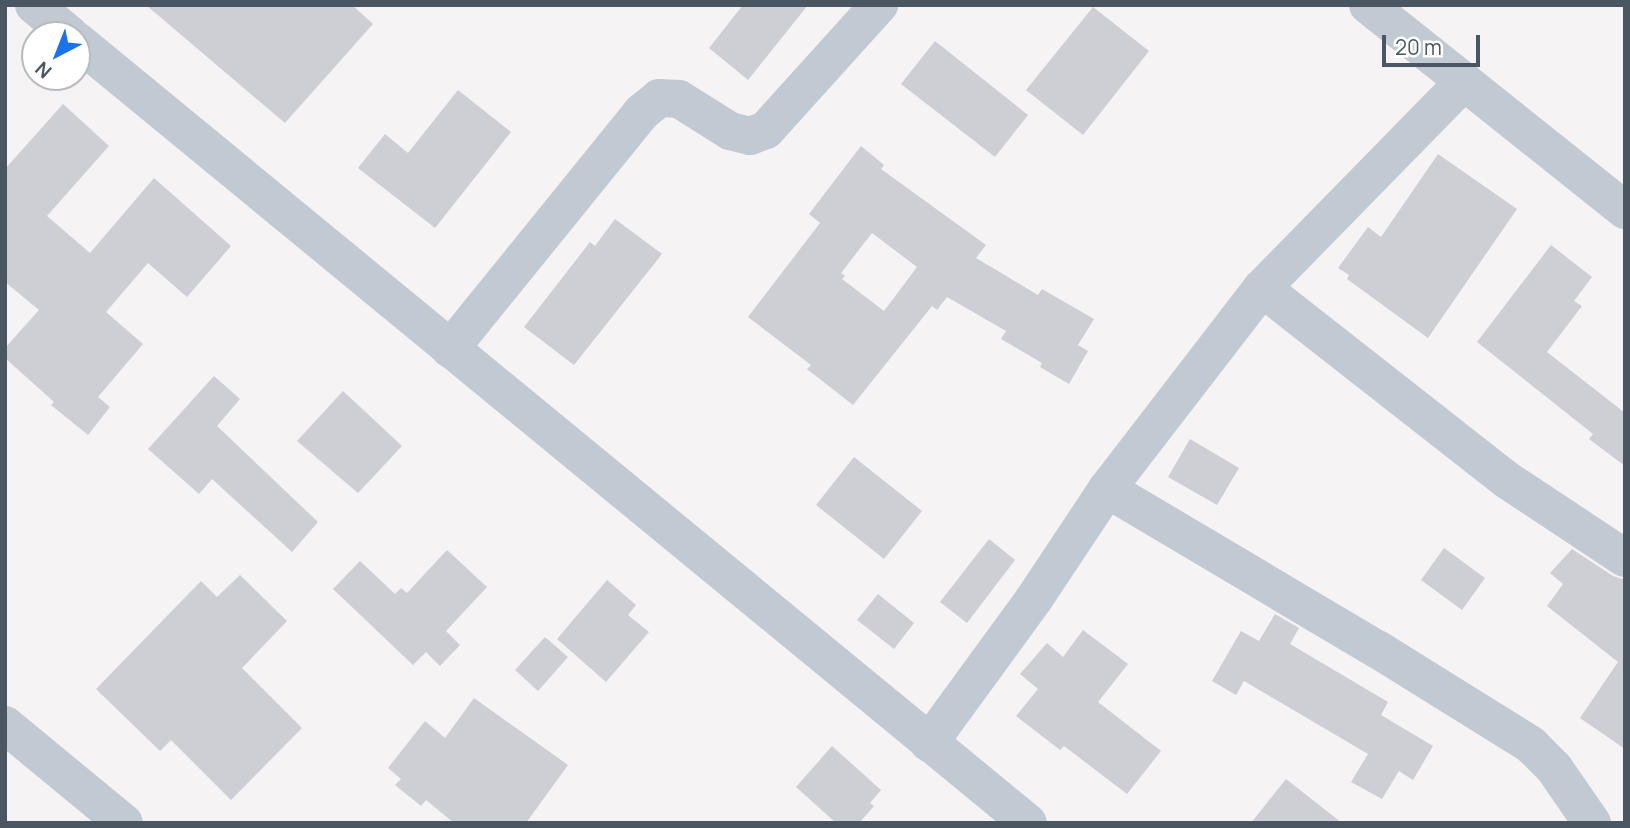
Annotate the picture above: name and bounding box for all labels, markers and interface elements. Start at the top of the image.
north arrow [21,21,91,91]
scale bar [1385,21,1483,65]
text: 20 m [1395,33,1442,61]
text: N [30,56,57,84]

